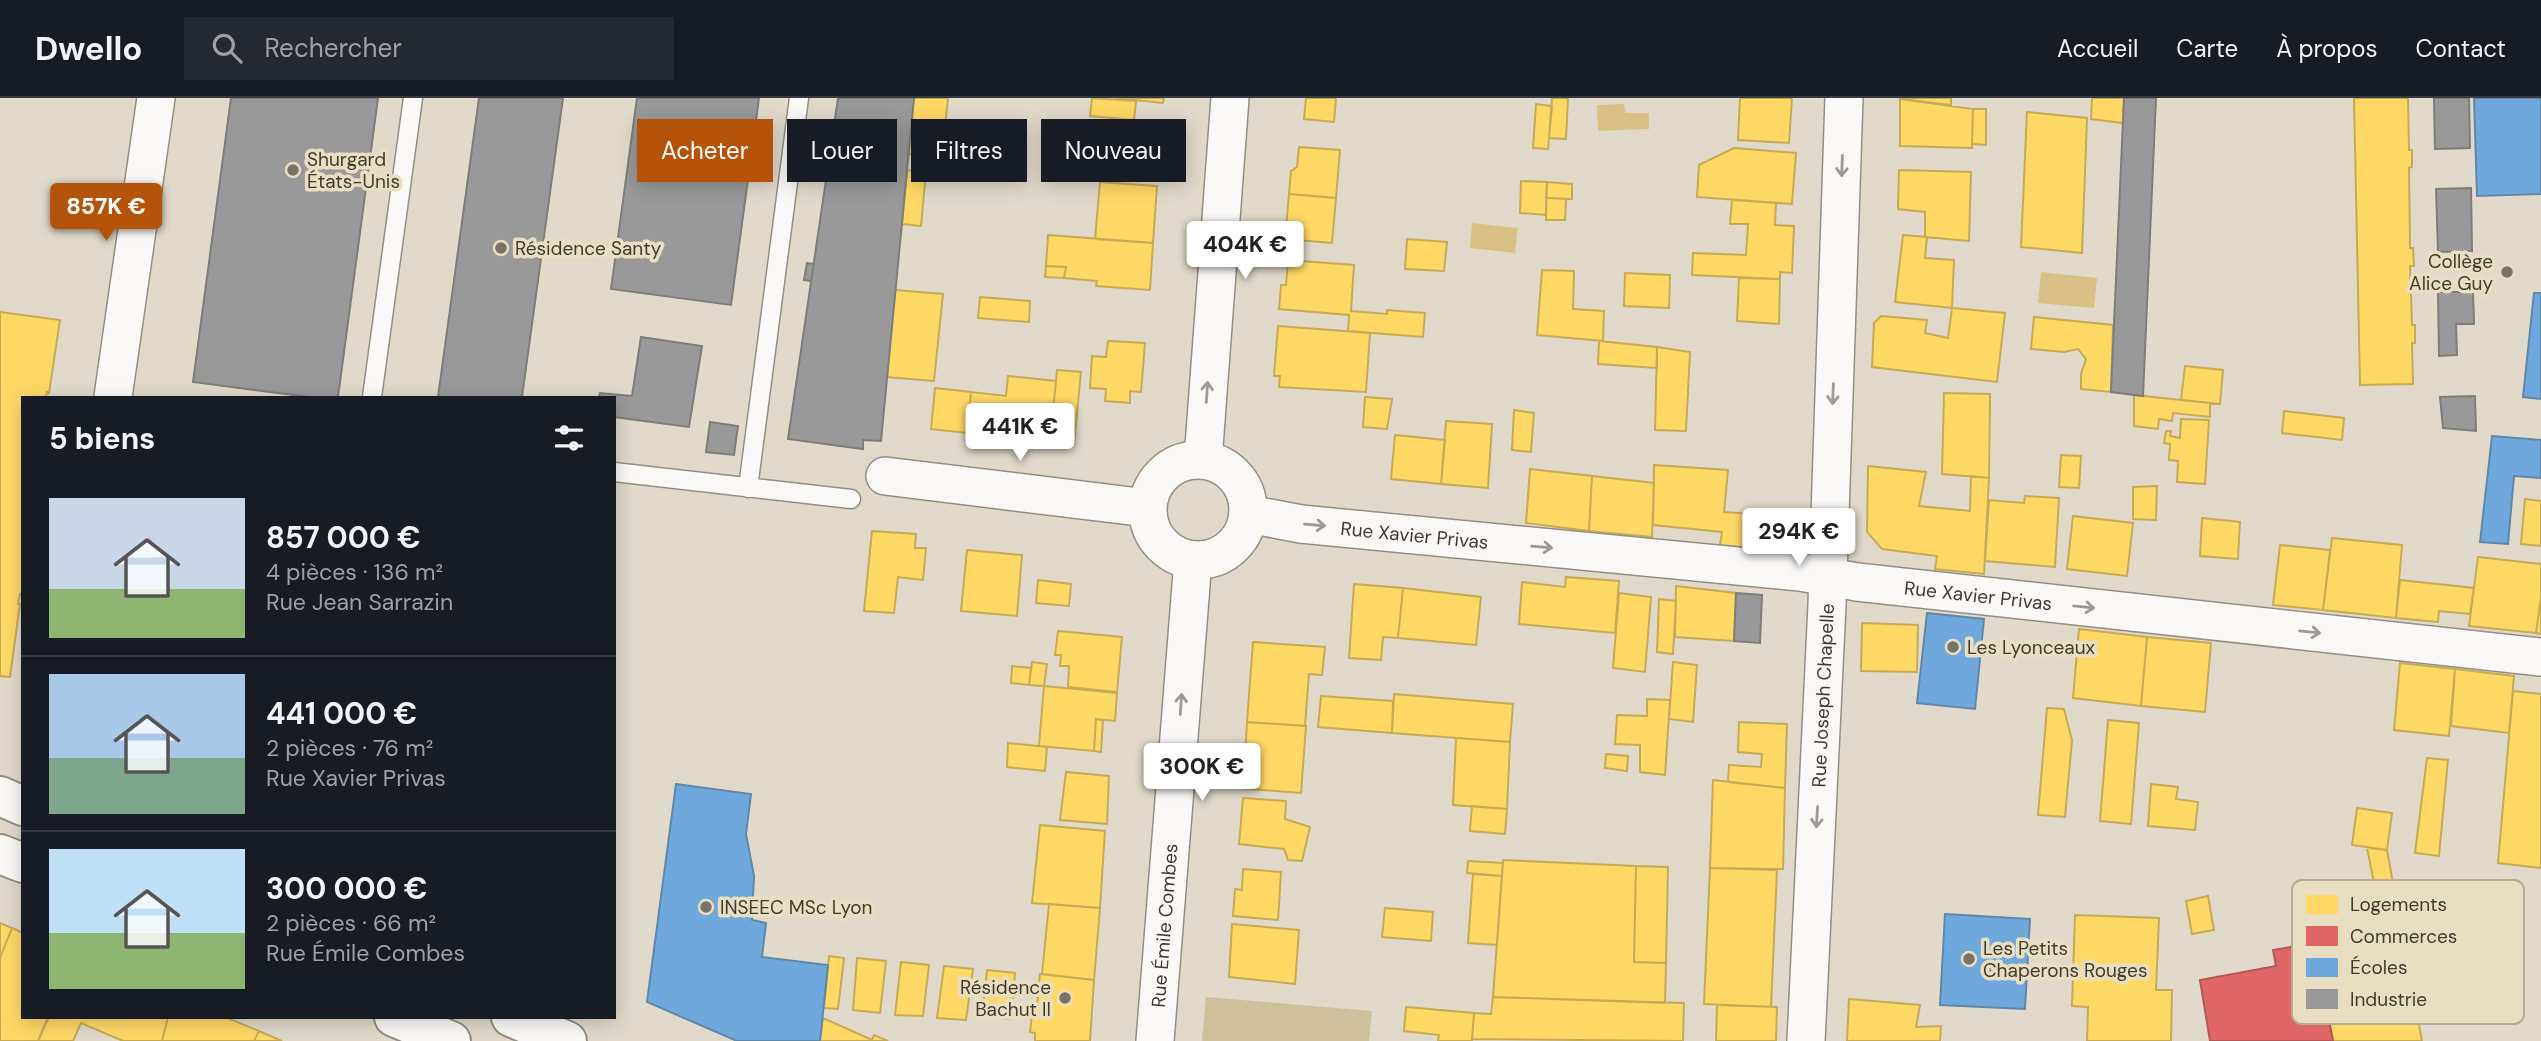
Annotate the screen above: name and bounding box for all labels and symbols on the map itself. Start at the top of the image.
place label: Shurgard États-Unis [307,147,400,194]
one-way arrow [1835,154,1848,177]
marker: Shurgard États-Unis [285,162,301,178]
pin: 857K € [49,184,163,243]
pin: 404K € [1188,222,1302,281]
place label: Résidence Santy [515,236,662,261]
marker: Résidence Santy [493,240,509,256]
place label: Collège Alice Guy [2409,249,2493,296]
marker: Collège Alice Guy [2499,264,2515,280]
one-way arrow [1201,381,1214,403]
one-way arrow [1827,382,1840,405]
pin: 441K € [963,404,1077,463]
pin: 294K € [1742,508,1856,568]
street label: Rue Xavier Privas [1339,516,1490,555]
one-way arrow [1303,519,1326,532]
one-way arrow [1530,541,1553,554]
street label: Rue Xavier Privas [1903,575,2053,616]
one-way arrow [2072,601,2095,614]
street label: Rue Joseph Chapelle [1806,603,1840,788]
one-way arrow [2299,625,2321,638]
place label: Les Lyonceaux [1967,635,2096,660]
marker: Les Lyonceaux [1945,639,1961,655]
one-way arrow [1175,693,1188,716]
pin: 300K € [1145,744,1259,803]
one-way arrow [1810,805,1823,828]
street label: Rue Émile Combes [1146,842,1184,1008]
legend [2292,880,2524,1024]
text: Logements [2350,892,2447,917]
place label: INSEEC MSc Lyon [720,895,872,920]
marker: INSEEC MSc Lyon [698,899,714,915]
text: Commerces [2350,924,2457,949]
place label: Les Petits Chaperons Rouges [1983,936,2147,983]
marker: Les Petits Chaperons Rouges [1961,951,1977,967]
text: Écoles [2350,955,2407,980]
place label: Résidence Bachut II [960,975,1051,1022]
text: Industrie [2350,987,2427,1012]
marker: Résidence Bachut II [1057,990,1073,1006]

